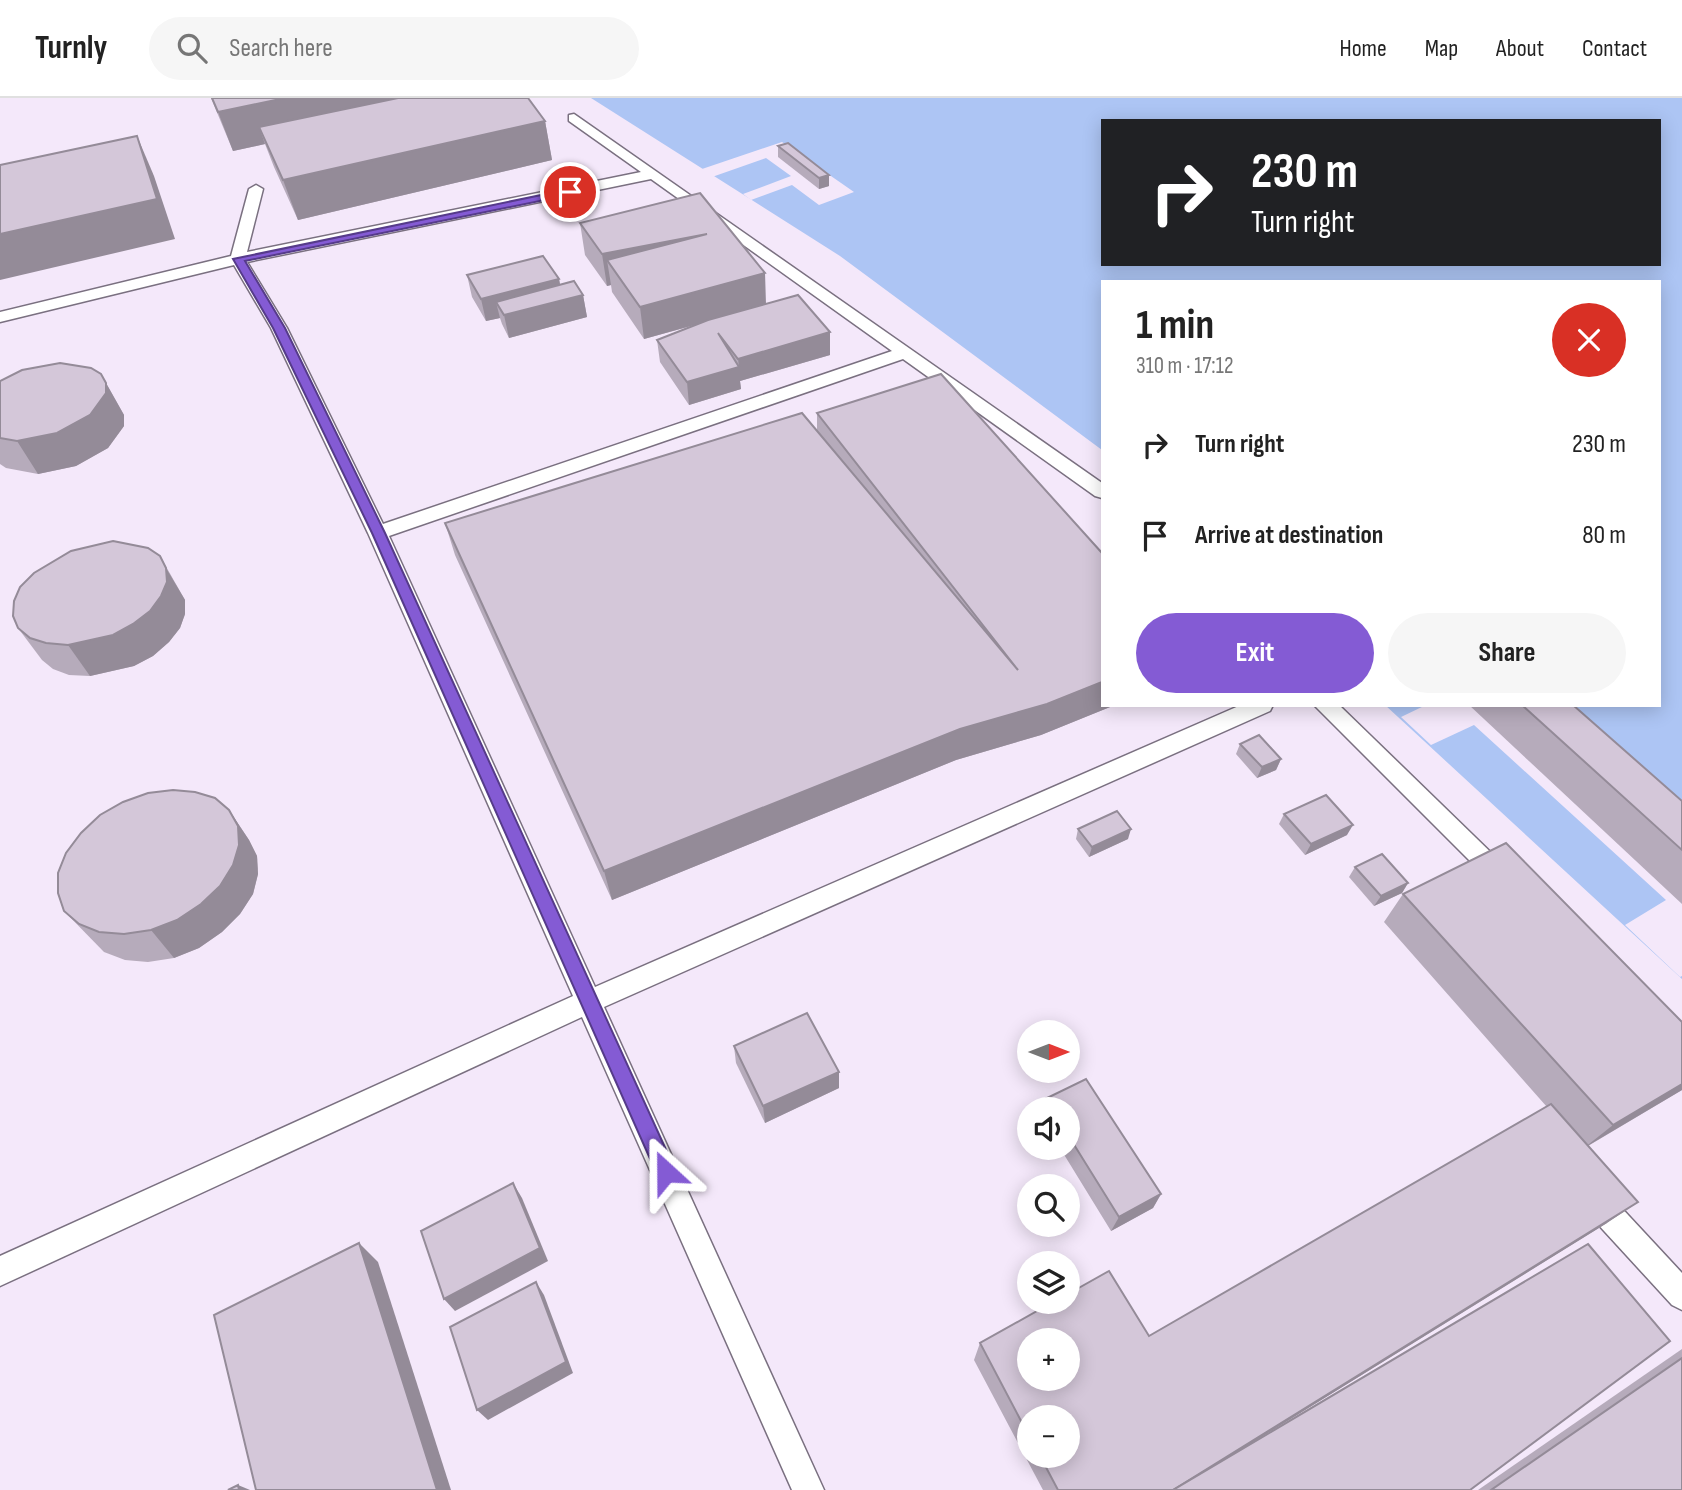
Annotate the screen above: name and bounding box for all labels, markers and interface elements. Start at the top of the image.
search box [149,17,639,80]
text: Turnly [35,28,107,68]
icon: search [173,29,211,67]
text: Search here [229,33,333,64]
text: Home [1339,34,1387,63]
text: Map [1425,34,1458,63]
text: About [1496,34,1544,63]
text: Contact [1582,34,1647,63]
text: 230 m [1251,143,1358,202]
icon: right [1136,147,1227,238]
pin [540,162,600,222]
icon: arrive [551,173,589,211]
text: Turn right [1251,203,1355,242]
text: 1 min [1136,300,1214,351]
button: close [1552,303,1626,377]
text: 310 m · 17:12 [1136,352,1233,380]
icon: right [1136,426,1174,464]
text: Turn right [1195,429,1284,460]
text: 230 m [1572,429,1626,460]
icon: arrive [1136,517,1174,555]
text: Arrive at destination [1195,520,1383,551]
text: 80 m [1582,520,1626,551]
button: Exit [1136,613,1374,693]
button: Share [1388,613,1626,693]
north arrow [1017,1020,1080,1083]
map controls [1017,1020,1080,1468]
button: sound [1017,1097,1080,1160]
position arrow [629,1135,703,1209]
button: search [1017,1174,1080,1237]
button: layers [1017,1251,1080,1314]
button: + [1017,1328,1080,1391]
button: − [1017,1405,1080,1468]

